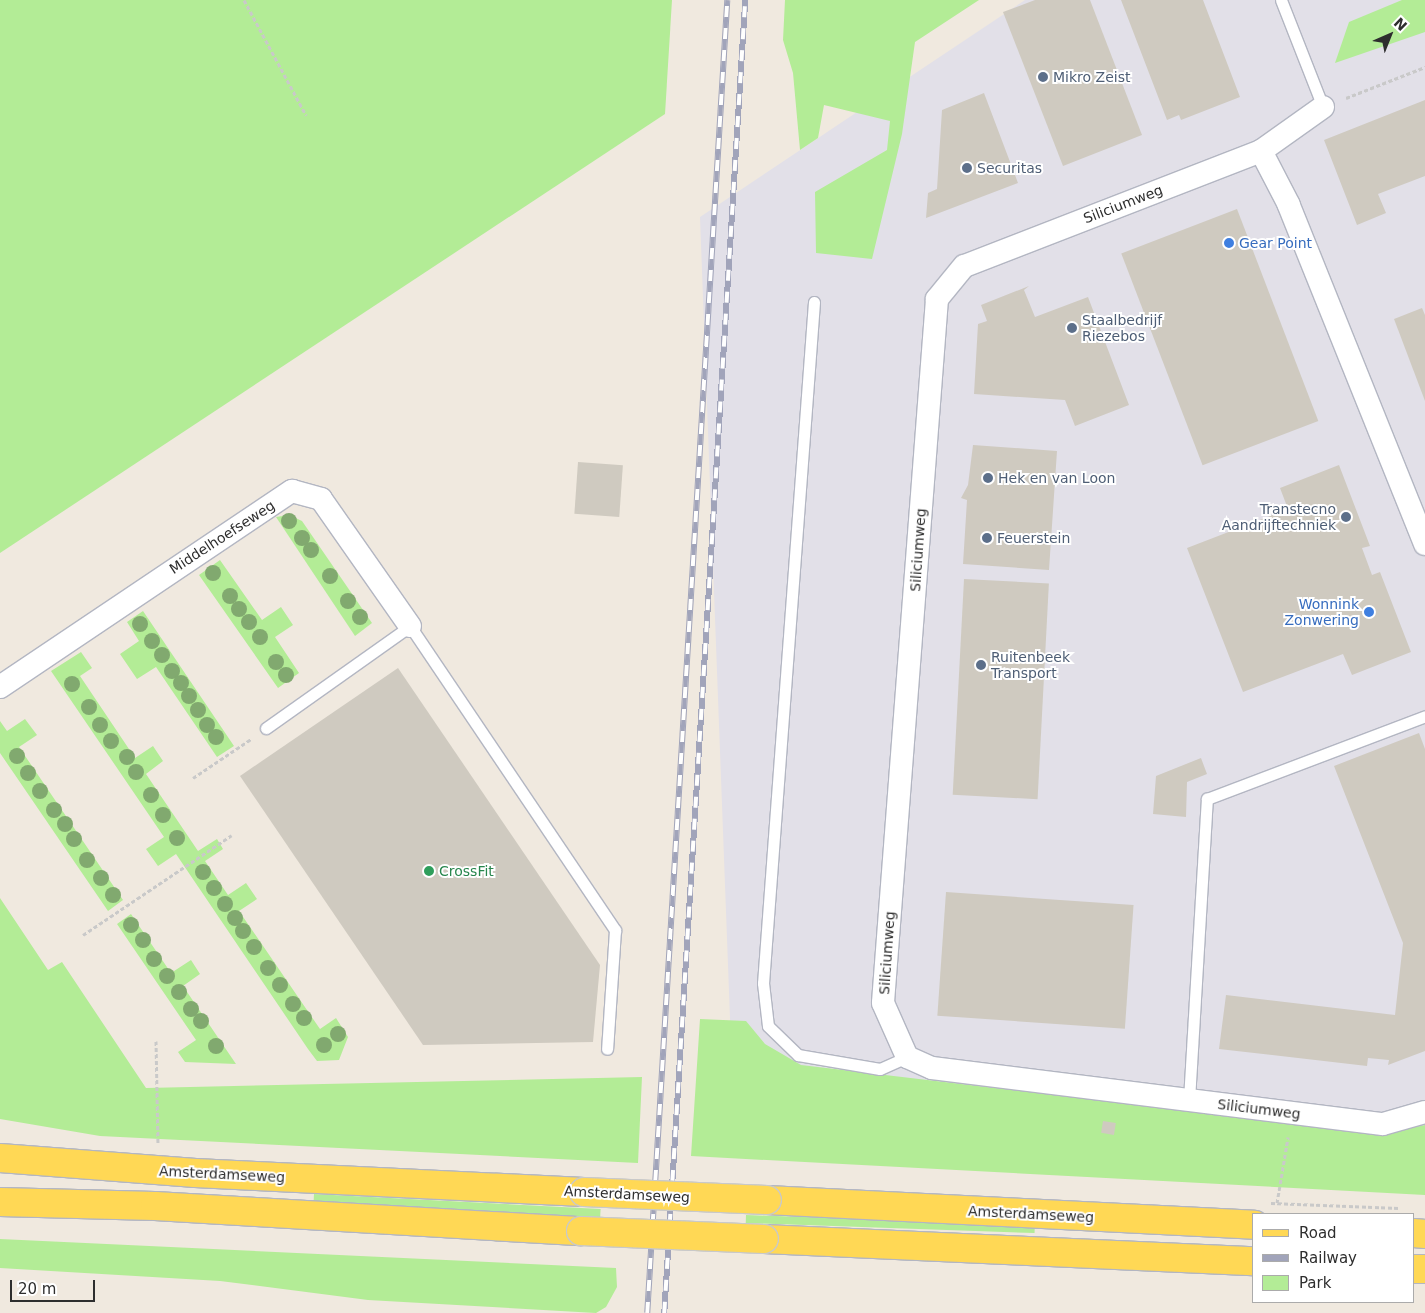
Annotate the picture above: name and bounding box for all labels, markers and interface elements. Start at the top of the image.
north arrow [1365,10,1415,60]
text: N [1391,14,1410,34]
place label: Mikro Zeist [1053,69,1130,85]
marker: Mikro Zeist [1037,71,1049,83]
place label: Securitas [977,160,1042,176]
marker: Securitas [961,162,973,174]
street label: Siliciumweg [1081,181,1165,227]
place label: Gear Point [1239,235,1312,251]
marker: Gear Point [1223,237,1235,249]
place label: Staalbedrijf Riezebos [1082,312,1162,344]
marker: Staalbedrijf Riezebos [1066,322,1078,334]
place label: Hek en van Loon [998,470,1115,486]
marker: Hek en van Loon [982,472,994,484]
street label: Middelhoefseweg [166,497,278,577]
place label: Transtecno Aandrijftechniek [1222,501,1336,534]
street label: Siliciumweg [907,508,929,592]
marker: Transtecno Aandrijftechniek [1340,511,1352,523]
place label: Feuerstein [997,530,1070,546]
marker: Feuerstein [981,532,993,544]
place label: Wonnink Zonwering [1285,596,1359,628]
marker: Wonnink Zonwering [1363,606,1375,618]
place label: Ruitenbeek Transport [991,649,1070,682]
marker: Ruitenbeek Transport [975,659,987,671]
place label: CrossFit [439,863,494,879]
marker: CrossFit [423,865,435,877]
street label: Siliciumweg [876,911,898,995]
street label: Siliciumweg [1216,1096,1302,1122]
street label: Amsterdamseweg [159,1162,285,1186]
street label: Amsterdamseweg [564,1182,690,1206]
street label: Amsterdamseweg [968,1202,1094,1226]
legend [1252,1213,1415,1303]
text: Road [1299,1224,1337,1242]
text: Railway [1299,1249,1357,1267]
scale bar [12,1270,98,1302]
text: Park [1299,1274,1331,1292]
text: 20 m [18,1280,56,1298]

